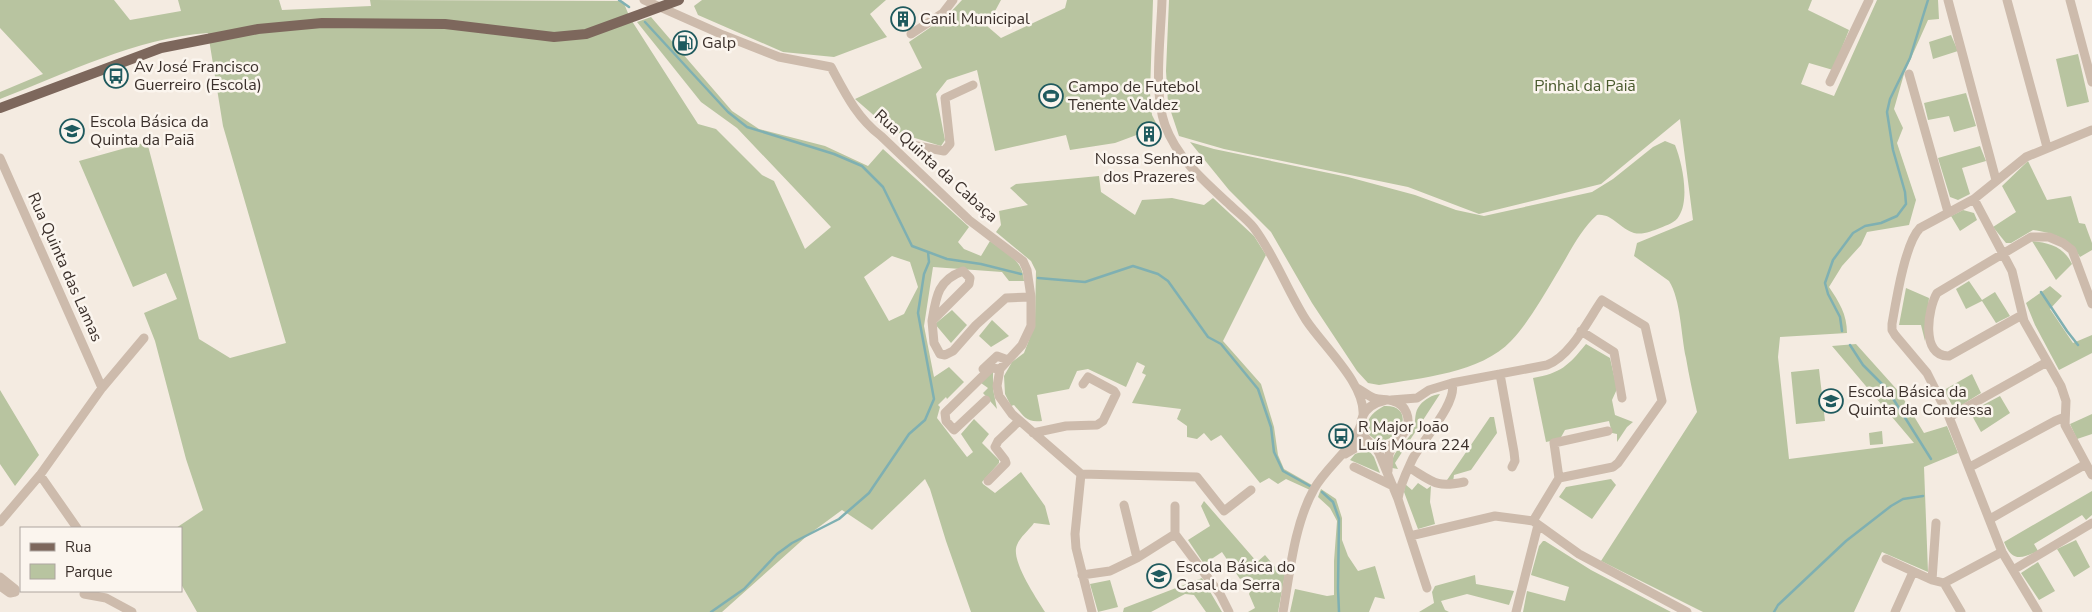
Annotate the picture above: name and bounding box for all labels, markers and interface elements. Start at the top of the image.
building icon: Canil Municipal [890,6,916,32]
place label: Canil Municipal [920,8,1030,30]
fuel station icon: Galp [672,30,698,56]
place label: Galp [702,32,736,54]
place label: Av José Francisco Guerreiro (Escola) [134,56,262,96]
bus stop icon: Av José Francisco Guerreiro (Escola) [103,63,129,89]
park label: Pinhal da Paiã [1534,75,1636,97]
place label: Campo de Futebol Tenente Valdez [1068,76,1200,116]
sports icon: Campo de Futebol Tenente Valdez [1038,83,1064,109]
street label: Rua Quinta da Cabaça [870,105,1002,227]
place label: Escola Básica da Quinta da Paiã [90,111,209,151]
school or university icon: Escola Básica da Quinta da Paiã [59,118,85,144]
building icon: Nossa Senhora dos Prazeres [1136,121,1162,147]
place label: Nossa Senhora dos Prazeres [1095,148,1203,188]
street label: Rua Quinta das Lamas [22,189,108,345]
place label: Escola Básica da Quinta da Condessa [1848,381,1992,421]
school or university icon: Escola Básica da Quinta da Condessa [1818,388,1844,414]
place label: R Major João Luís Moura 224 [1358,416,1470,456]
bus stop icon: R Major João Luís Moura 224 [1328,423,1354,449]
legend [20,527,182,592]
text: Rua [65,537,91,557]
place label: Escola Básica do Casal da Serra [1176,556,1295,596]
text: Parque [65,562,113,582]
school or university icon: Escola Básica do Casal da Serra [1146,563,1172,589]

